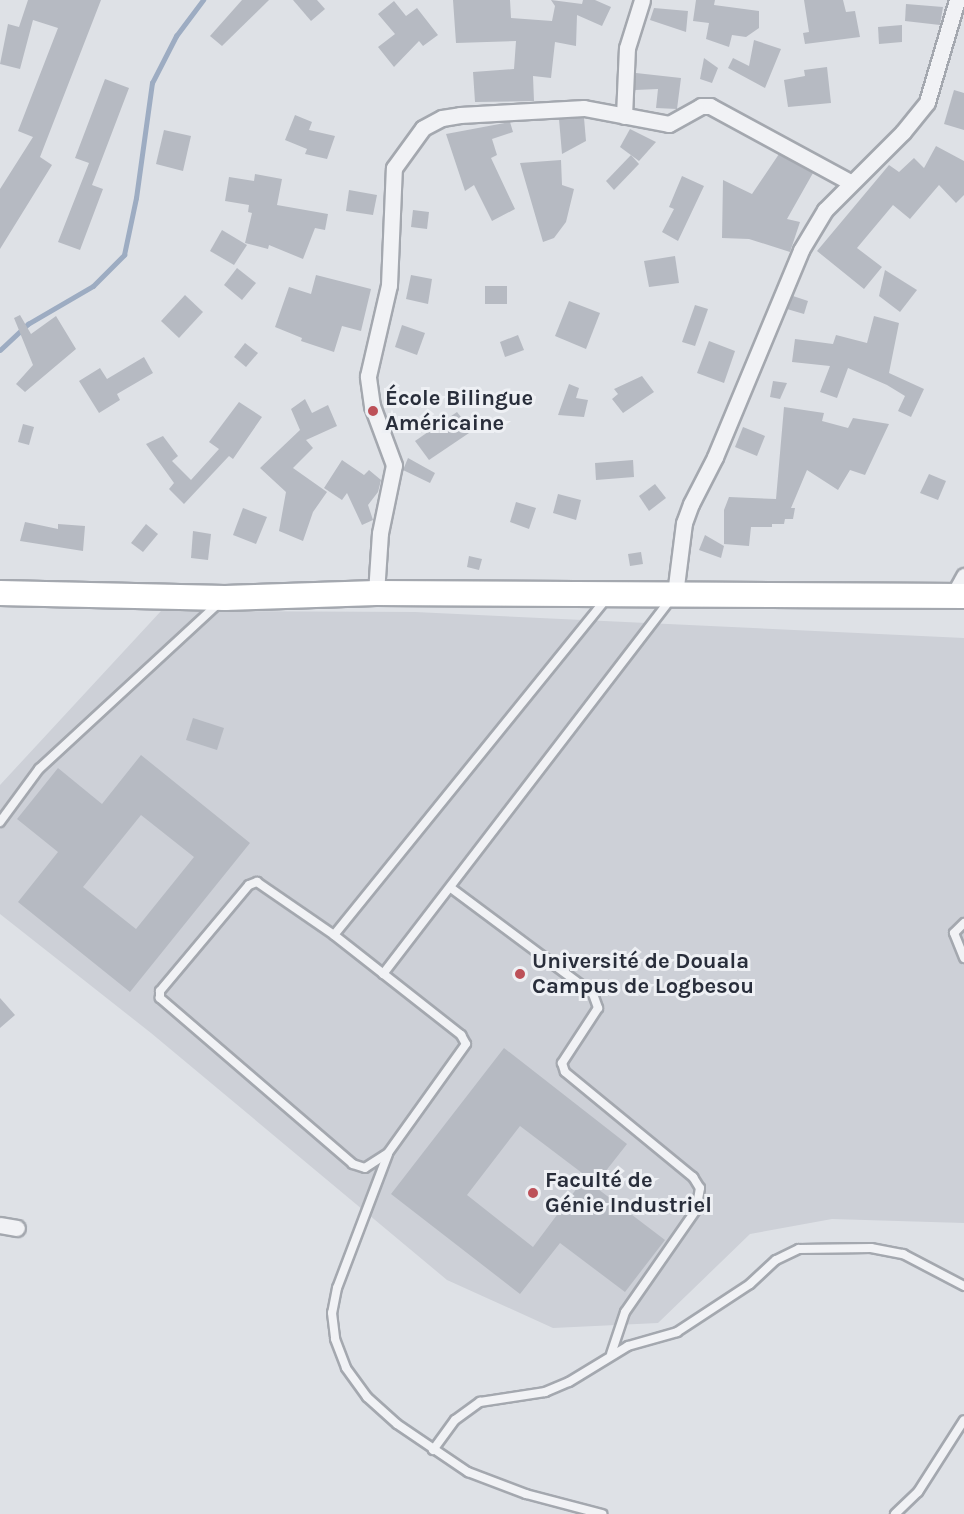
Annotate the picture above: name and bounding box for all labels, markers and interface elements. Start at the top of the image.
place label: École Bilingue Américaine [385,385,533,436]
marker: École Bilingue Américaine [366,404,380,418]
place label: Université de Douala Campus de Logbesou [532,948,754,999]
marker: Université de Douala Campus de Logbesou [513,967,527,981]
place label: Faculté de Génie Industriel [545,1167,712,1218]
marker: Faculté de Génie Industriel [526,1186,540,1200]

